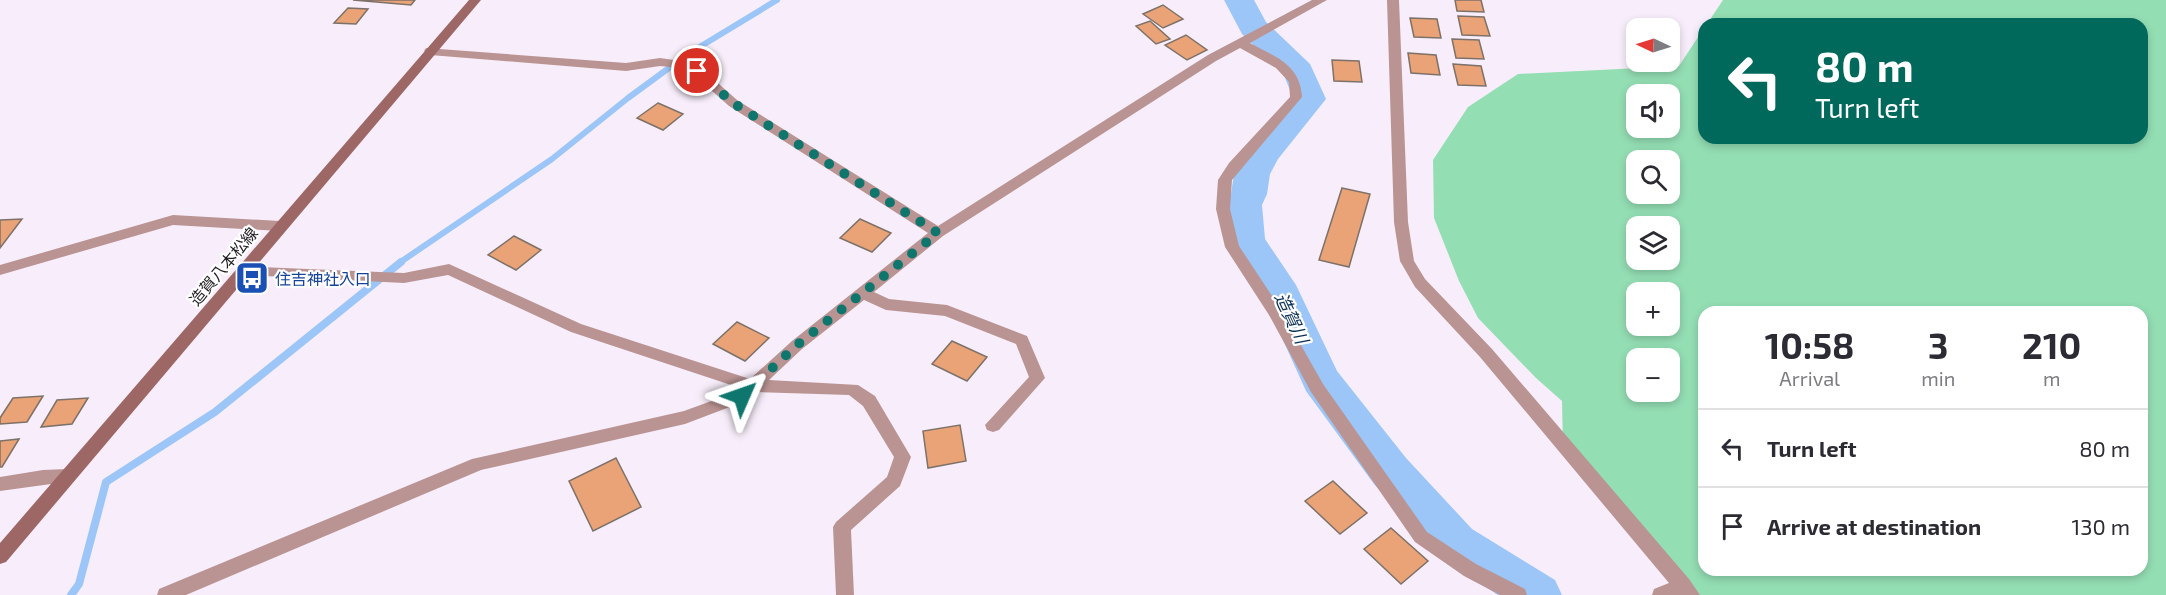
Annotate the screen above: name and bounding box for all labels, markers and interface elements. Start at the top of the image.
north arrow [1626,18,1680,72]
map controls [1626,18,1680,402]
text: 80 m [1815,40,1914,90]
icon: left [1716,42,1794,120]
pin [671,45,722,96]
icon: arrive [680,54,713,87]
button: sound [1626,84,1680,138]
text: Turn left [1815,91,1919,123]
button: search [1626,150,1680,204]
button: layers [1626,216,1680,270]
street label: 造賀八本松線 [185,223,261,309]
bus stop icon: 住吉神社入口 [234,260,270,296]
place label: 住吉神社入口 [275,269,371,288]
button: + [1626,282,1680,336]
water label: 造賀川 [1271,289,1314,349]
text: 10:58 [1765,323,1855,366]
text: 3 [1928,323,1949,366]
text: 210 [2022,323,2081,366]
button: − [1626,348,1680,402]
position arrow [710,364,774,428]
text: Arrival [1779,366,1840,390]
text: min [1921,366,1955,390]
text: m [2043,366,2060,390]
icon: left [1716,432,1749,465]
text: Turn left [1767,435,1856,461]
text: 80 m [2079,435,2130,461]
icon: arrive [1716,510,1749,543]
text: Arrive at destination [1767,513,1981,539]
text: 130 m [2072,513,2130,539]

